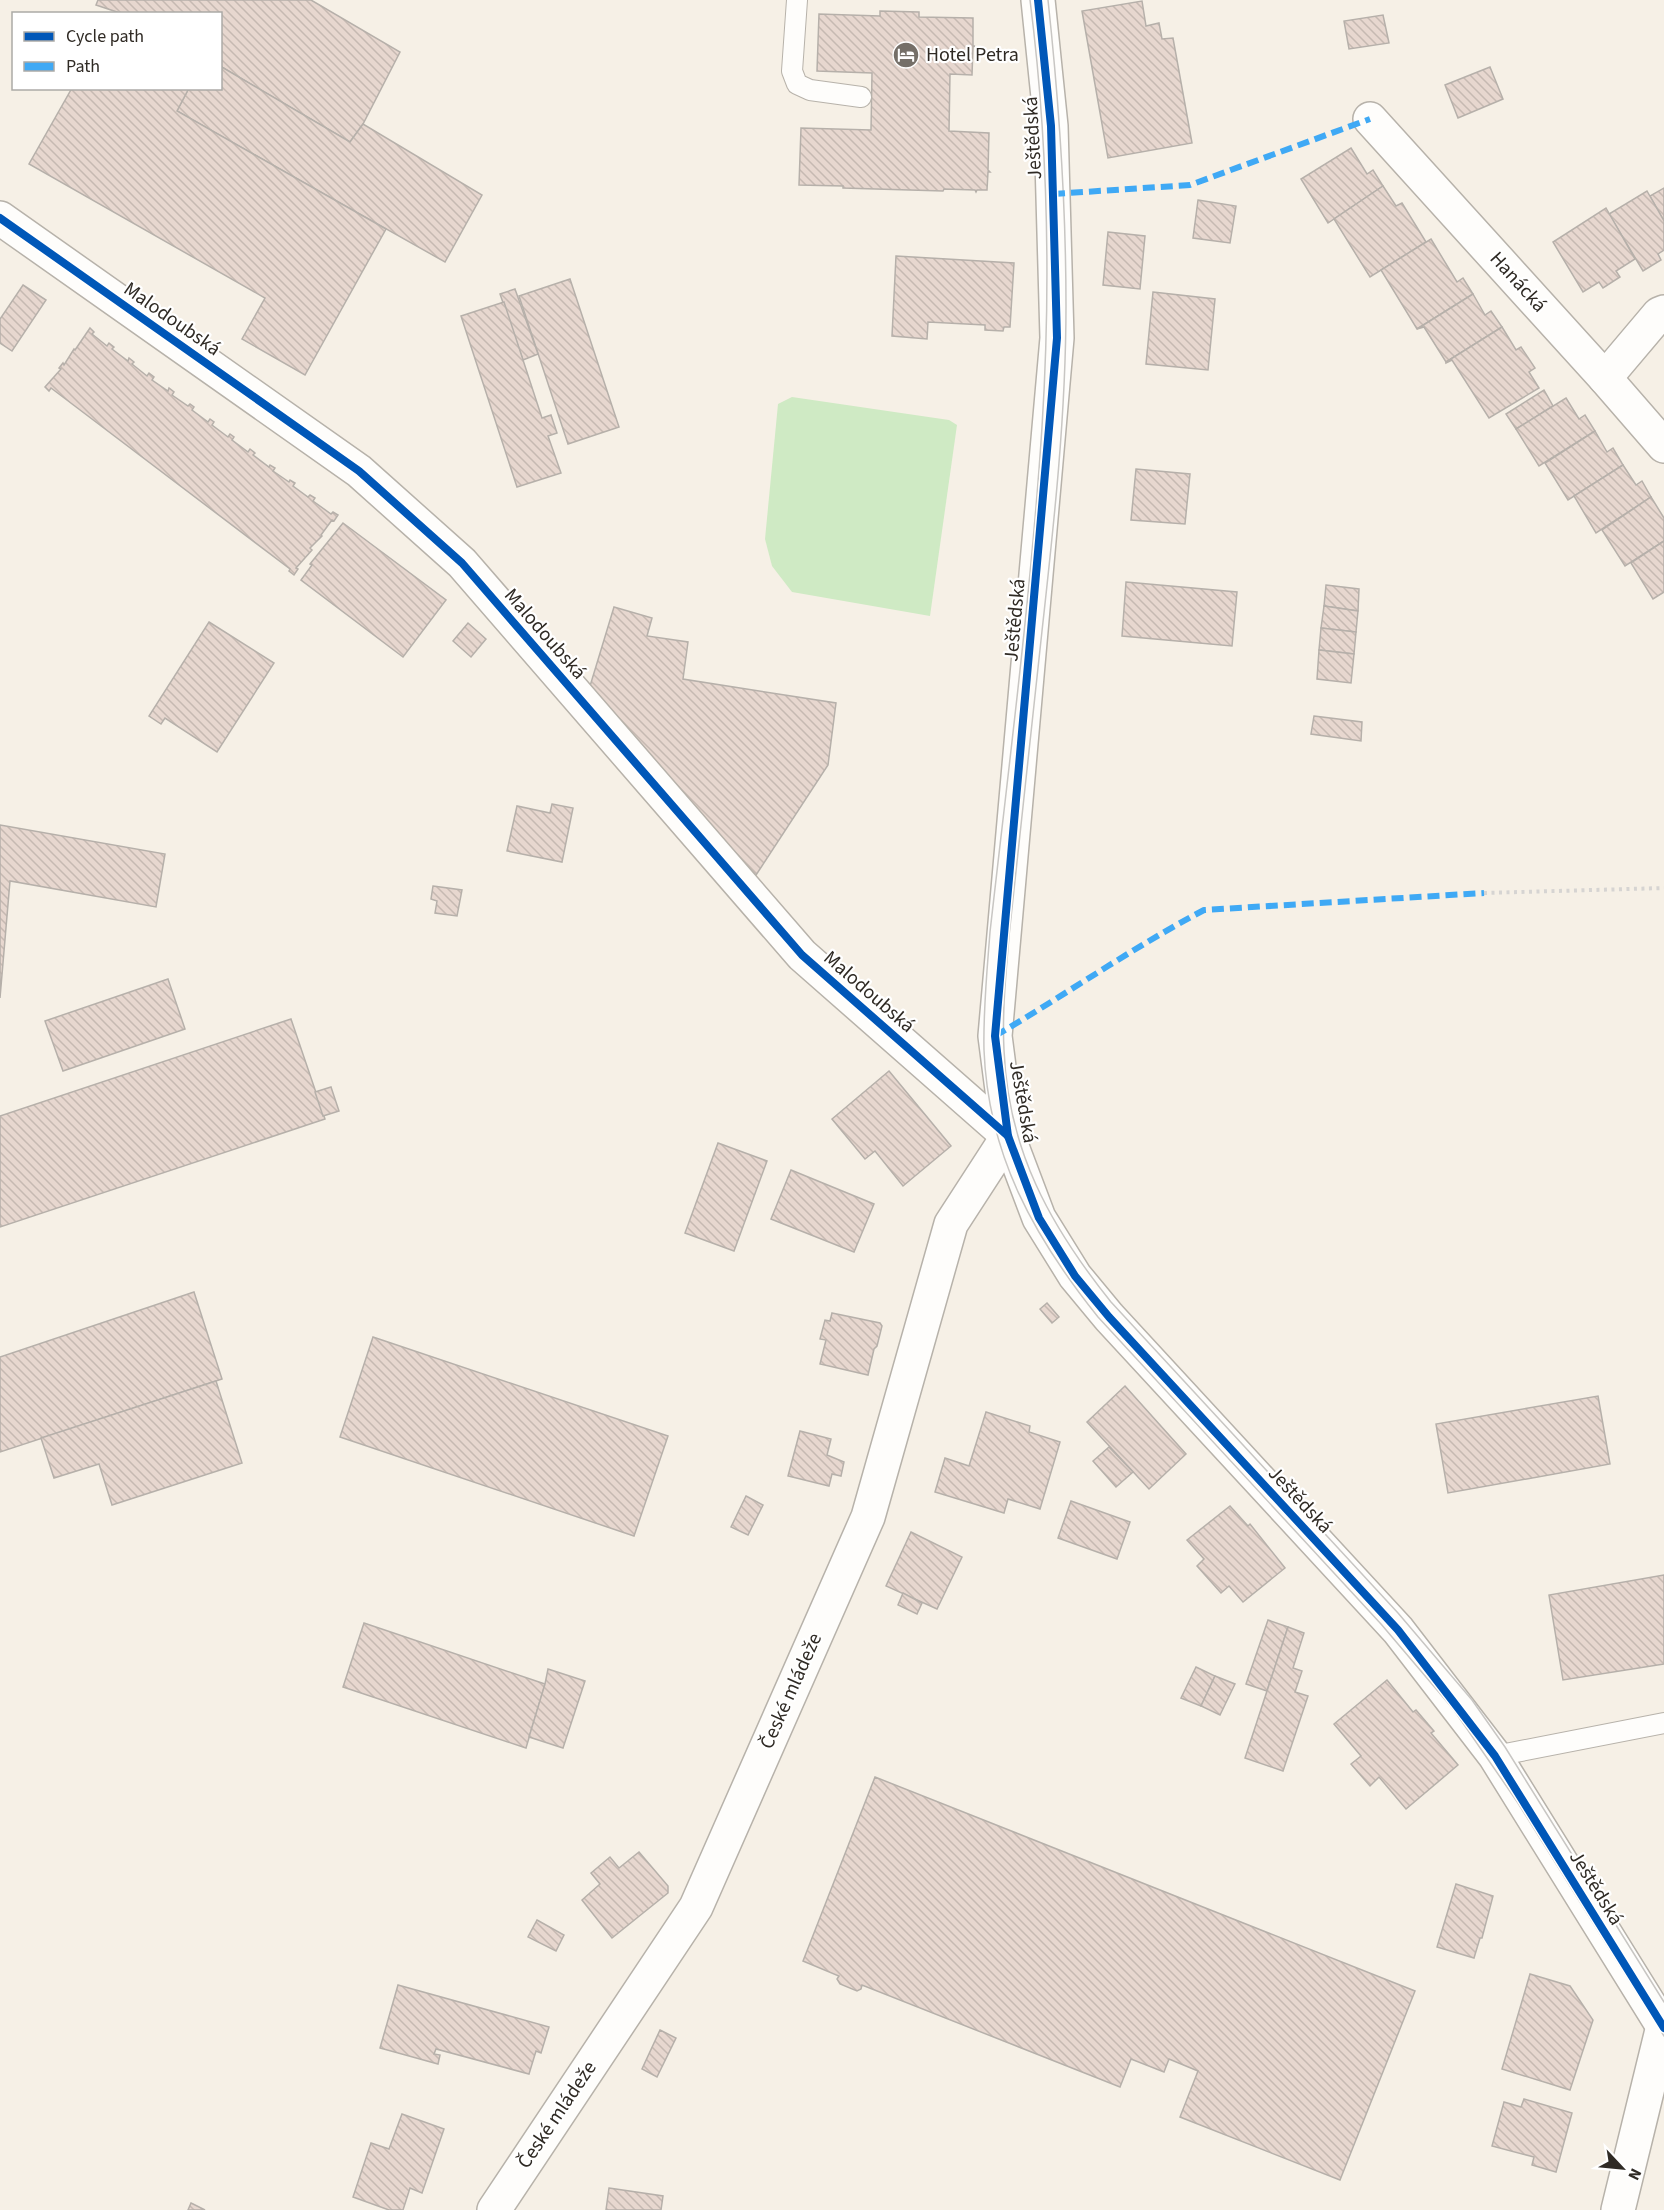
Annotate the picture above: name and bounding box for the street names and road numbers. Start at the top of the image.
street label: Ještědská [1017,96,1049,180]
street label: Hanácká [1483,245,1553,319]
street label: Malodoubská [118,275,226,363]
street label: Ještědská [997,577,1033,663]
street label: Malodoubská [498,582,592,686]
street label: Malodoubská [817,945,921,1039]
street label: Ještědská [1002,1059,1044,1145]
street label: Ještědská [1261,1460,1339,1540]
street label: České mládeže [753,1629,829,1753]
street label: Ještědská [1562,1845,1630,1931]
street label: České mládeže [511,2056,603,2174]

